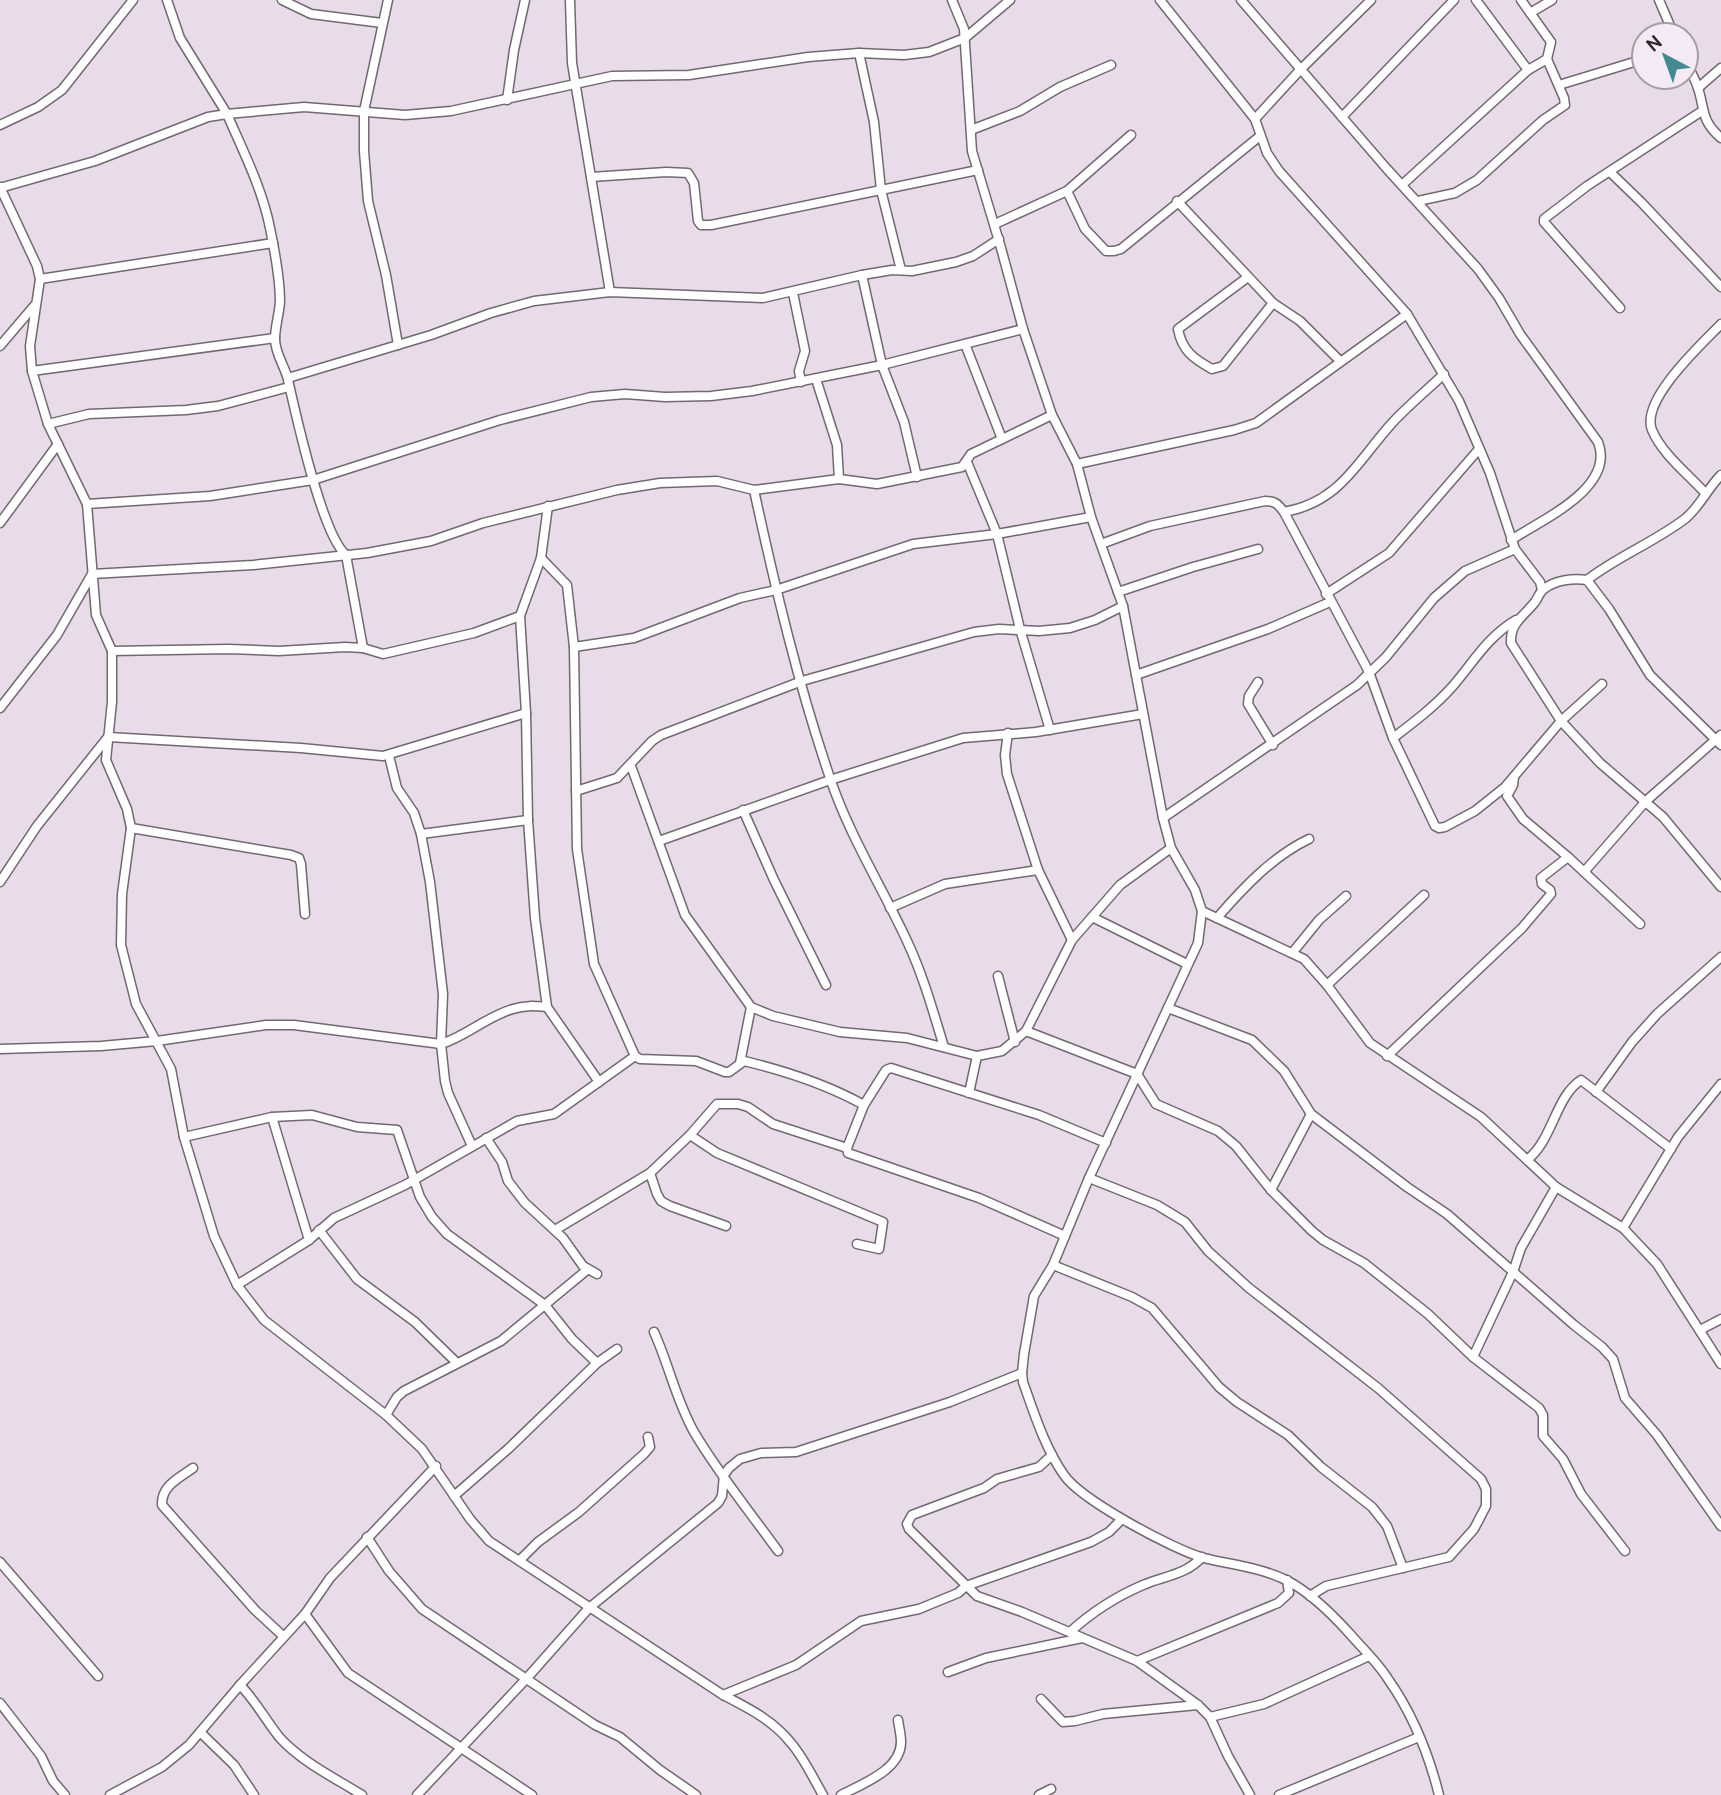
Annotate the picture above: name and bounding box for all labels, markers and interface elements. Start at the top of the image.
north arrow [1630,21,1700,91]
text: N [1642,30,1667,57]

